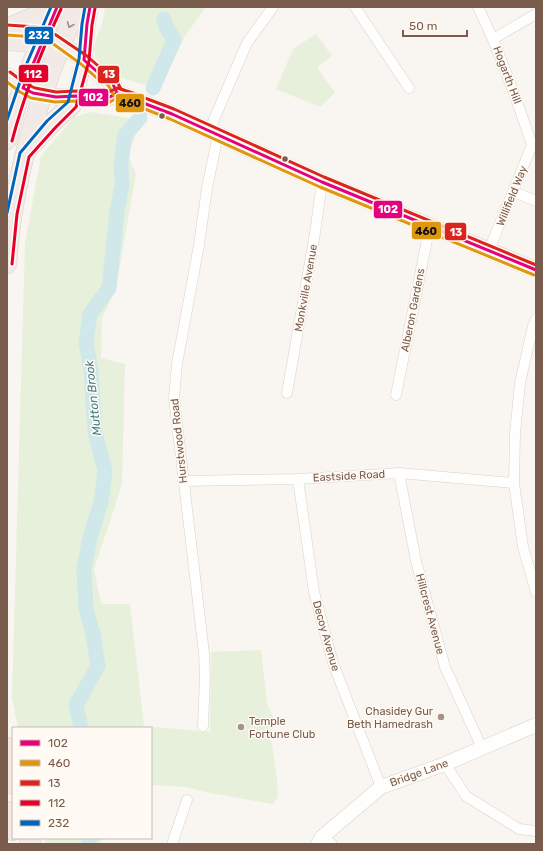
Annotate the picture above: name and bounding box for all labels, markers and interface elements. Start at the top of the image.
scale bar [403,12,467,38]
text: 50 m [409,19,437,33]
one-way arrow [66,22,74,29]
line badge: 232 [24,26,54,45]
text: 232 [28,29,50,42]
street label: Hogarth Hill [490,44,524,106]
line badge: 112 [18,64,49,83]
line badge: 13 [97,65,120,84]
text: 112 [24,68,42,81]
text: 13 [103,68,115,81]
line badge: 102 [78,88,109,107]
text: 102 [83,91,103,104]
line badge: 460 [115,93,145,113]
text: 460 [119,97,141,110]
unlabelled marker [157,111,167,121]
unlabelled marker [280,154,290,164]
street label: Willifield Way [494,164,530,228]
line badge: 102 [373,200,403,219]
text: 102 [378,203,398,216]
line badge: 460 [411,221,442,240]
line badge: 13 [444,222,467,241]
text: 460 [415,225,437,238]
text: 13 [450,226,462,239]
street label: Monkville Avenue [292,243,320,333]
street label: Alberon Gardens [398,267,428,353]
water label: Mutton Brook [82,359,104,436]
street label: Hurstwood Road [168,398,190,484]
street label: Eastside Road [313,468,385,484]
street label: Hillcrest Avenue [413,572,447,656]
street label: Decoy Avenue [310,599,342,673]
place label: Chasidey Gur Beth Hamedrash [347,705,434,731]
marker: Chasidey Gur Beth Hamedrash [436,712,446,722]
place label: Temple Fortune Club [249,715,315,741]
marker: Temple Fortune Club [236,722,246,732]
legend [12,727,152,839]
text: 102 [48,736,68,750]
text: 460 [48,756,70,770]
street label: Bridge Lane [388,756,450,790]
text: 13 [48,776,60,790]
text: 112 [48,796,65,810]
text: 232 [48,816,69,830]

